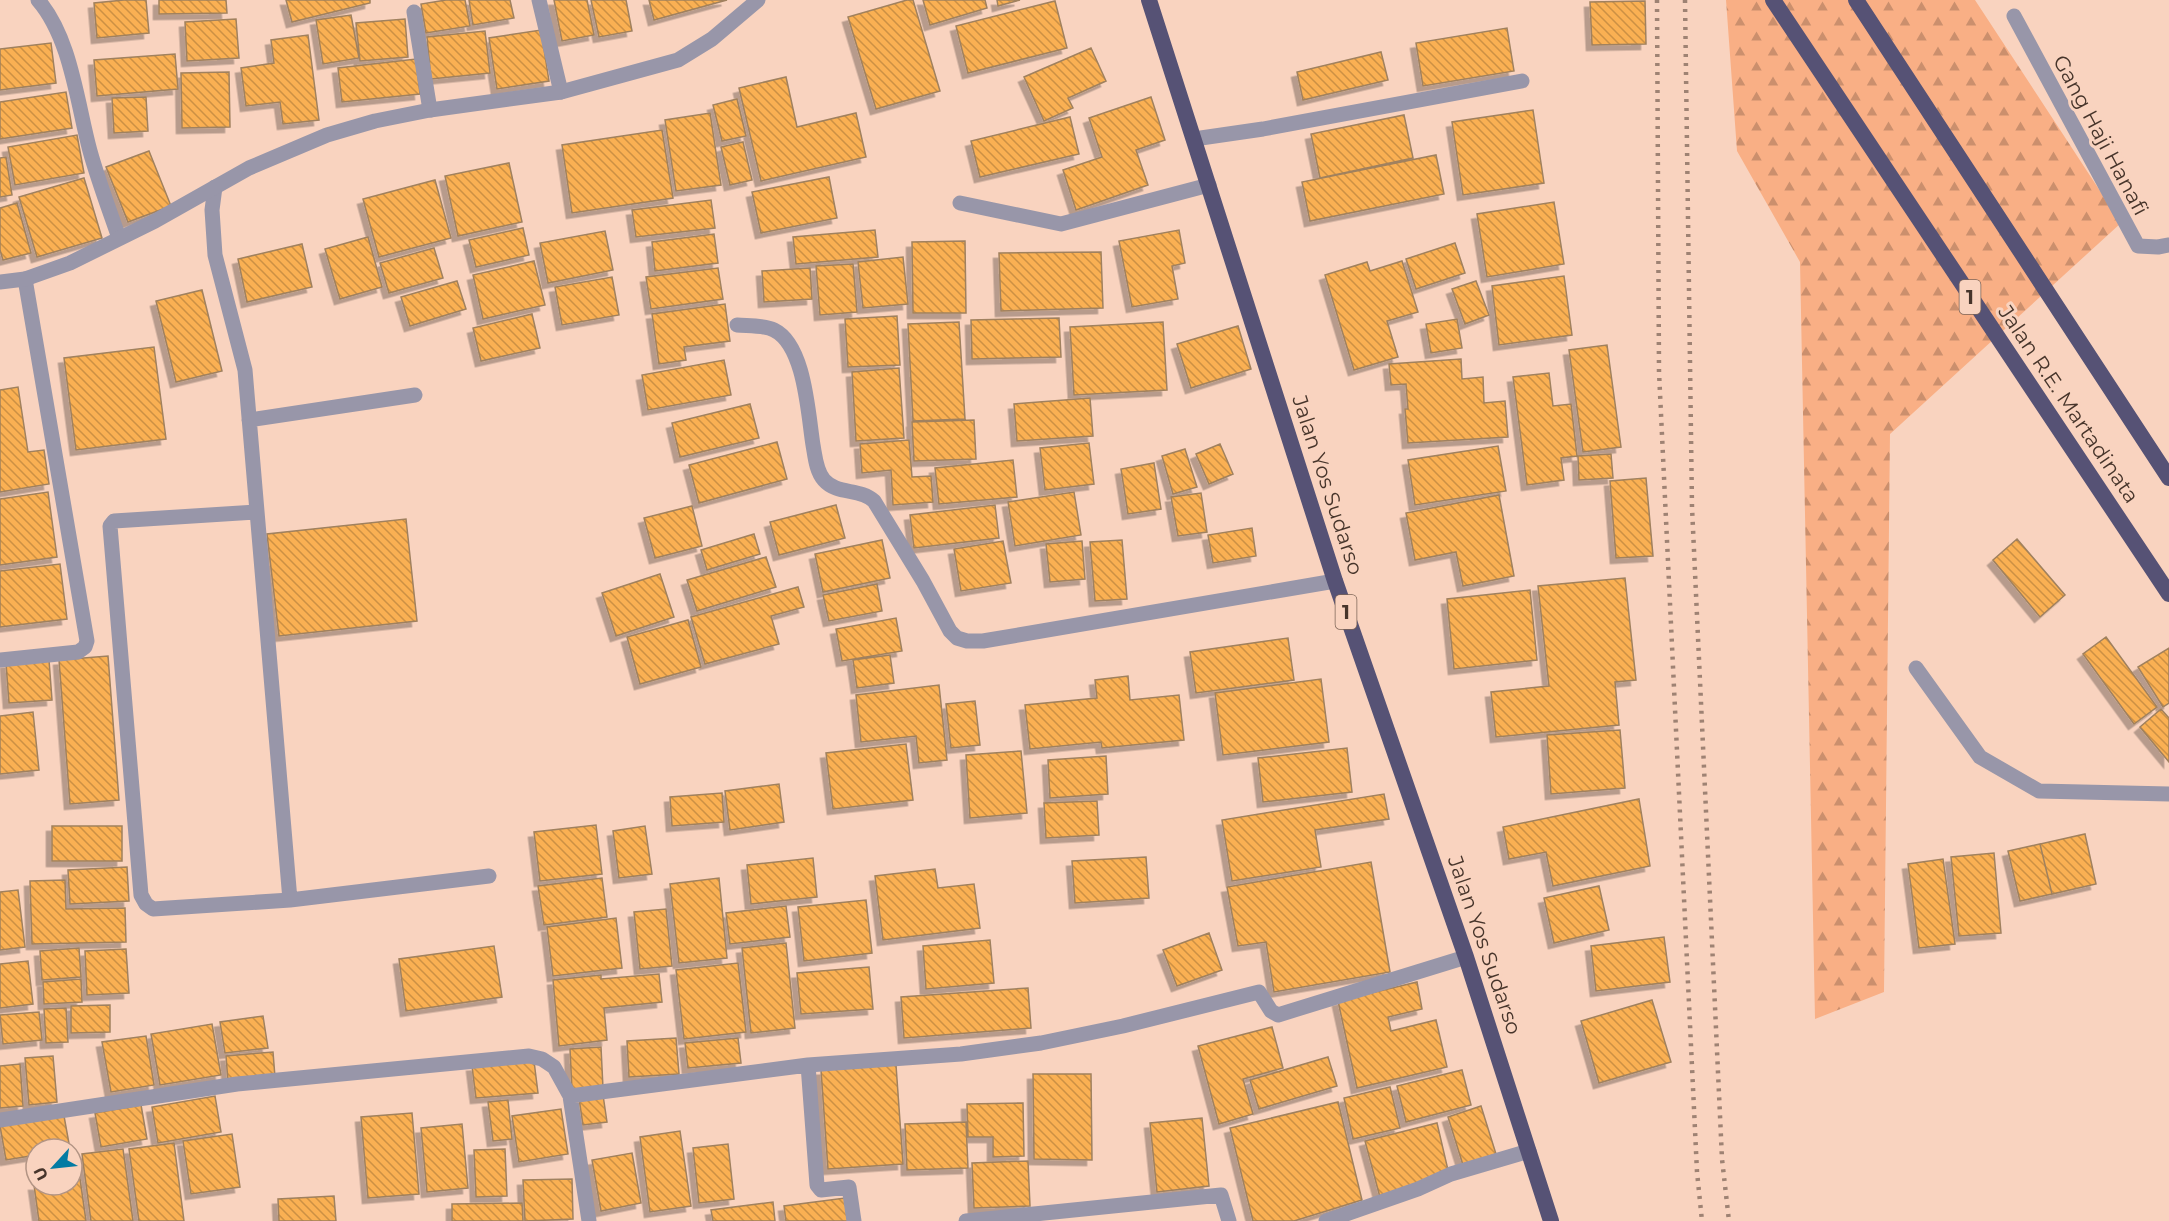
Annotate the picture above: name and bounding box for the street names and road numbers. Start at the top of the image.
street label: Gang Haji Hanafi [2048,51,2154,219]
road number: 1 [1960,280,1980,314]
street label: Jalan R.E. Martadinata [1993,300,2145,508]
street label: Jalan Yos Sudarso [1287,391,1369,578]
road number: 1 [1336,595,1356,629]
street label: Jalan Yos Sudarso [1442,852,1527,1038]

